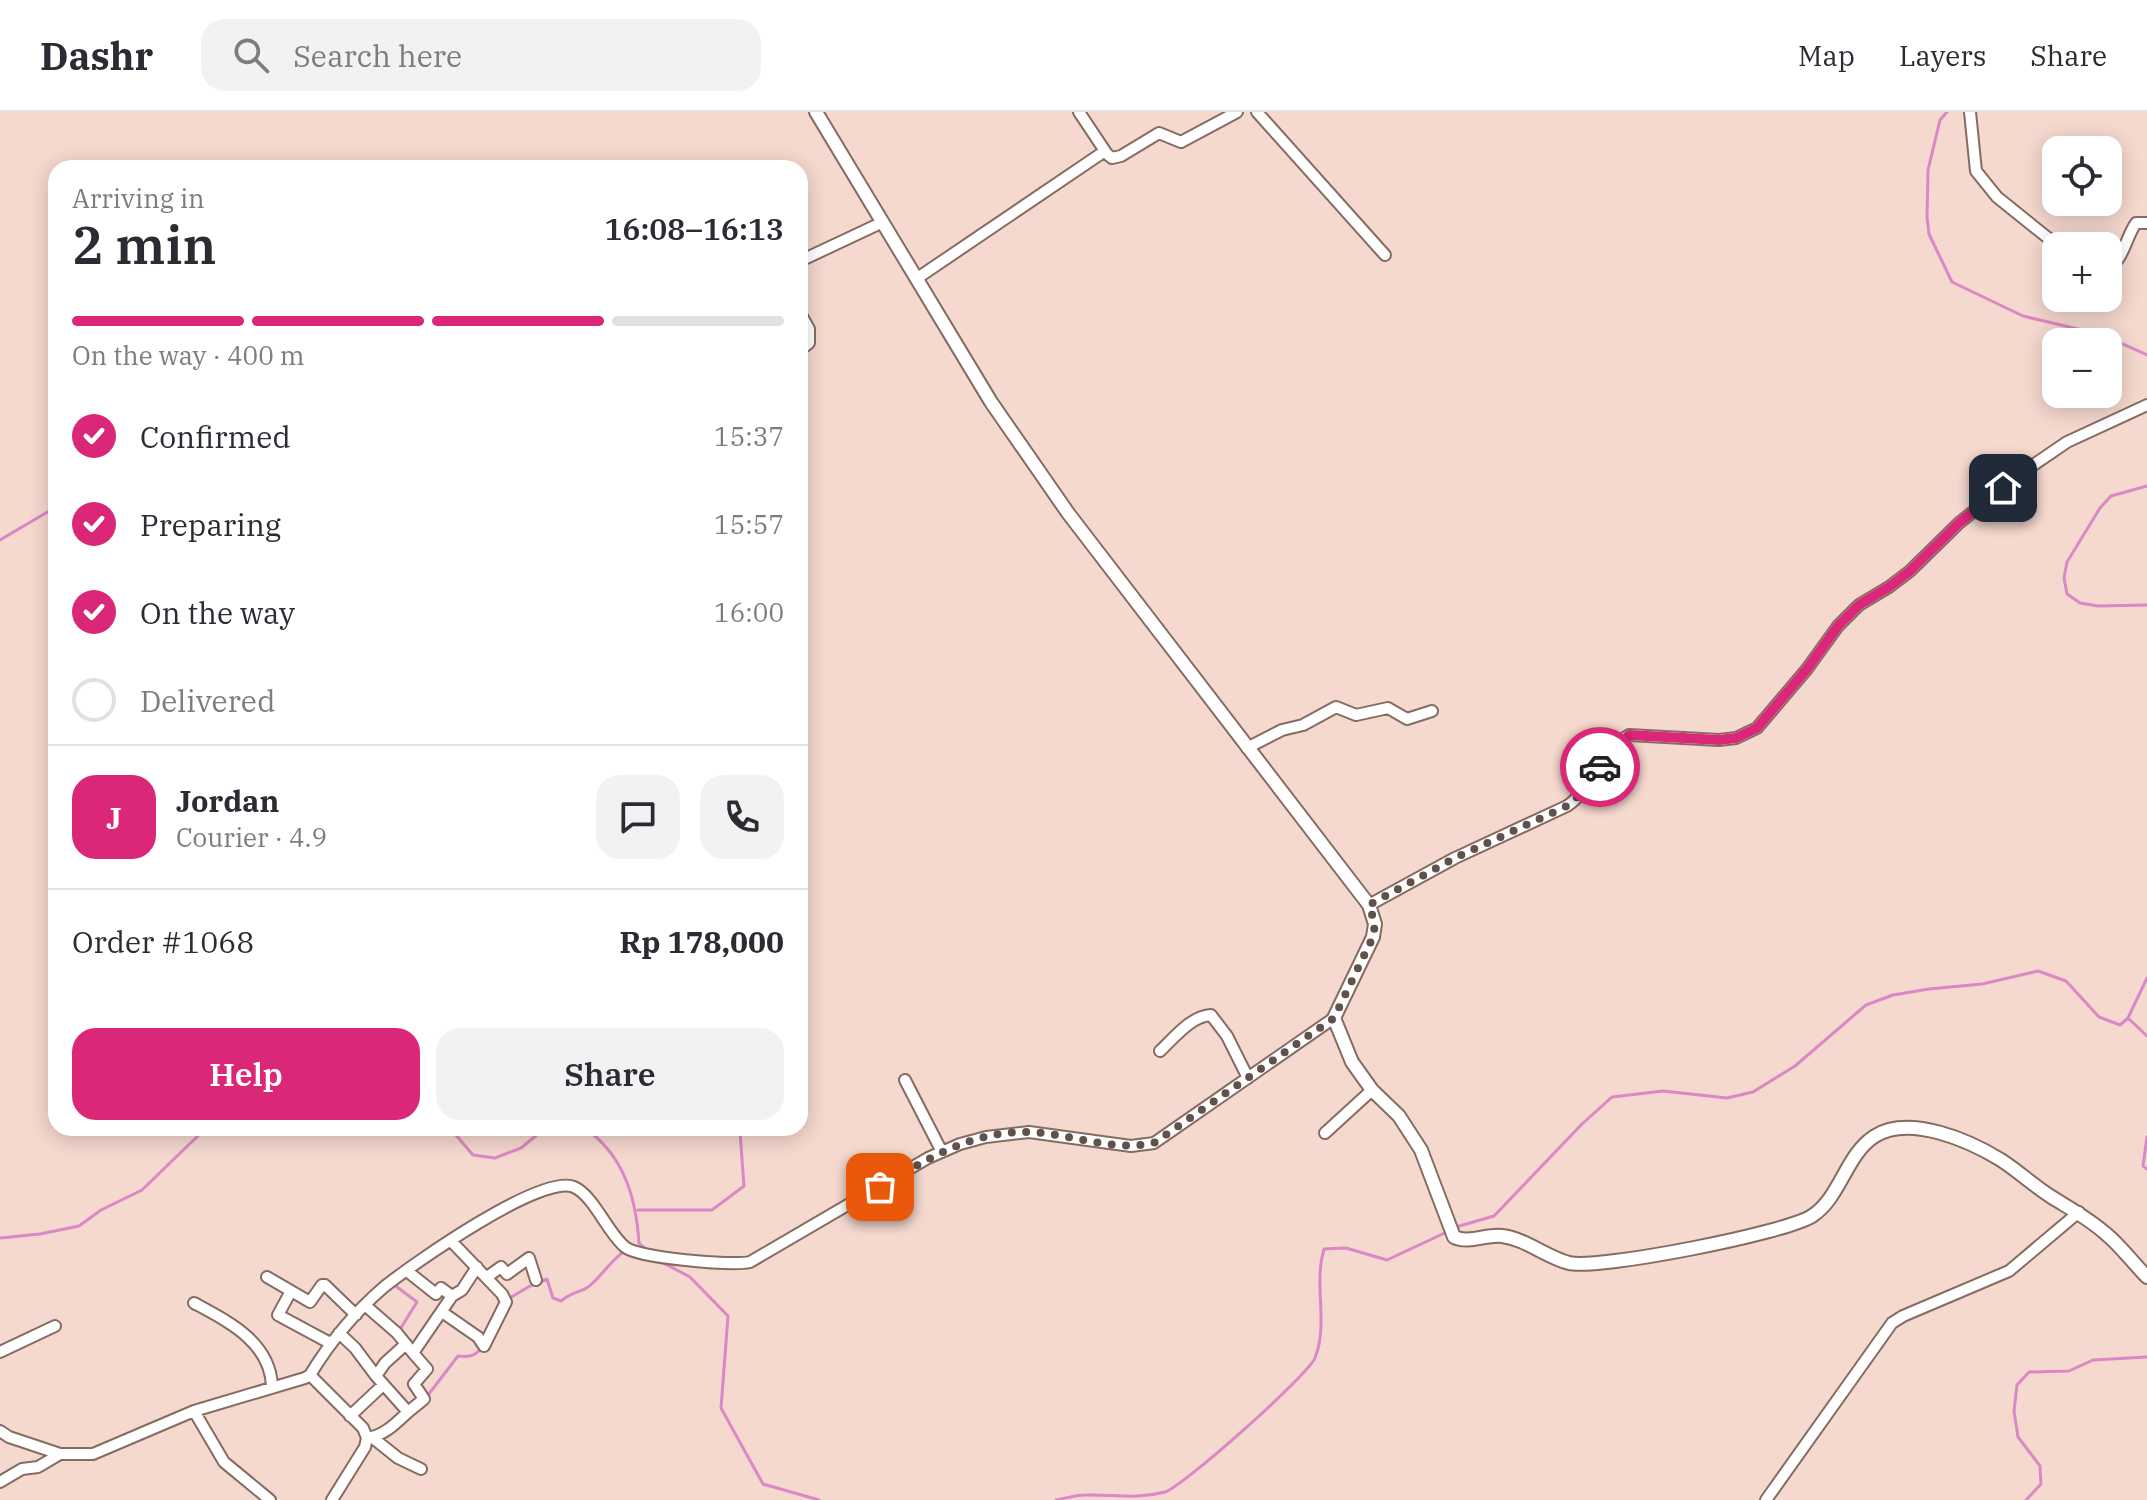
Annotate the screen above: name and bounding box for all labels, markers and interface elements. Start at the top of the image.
search box [201,19,761,91]
text: Dashr [40,31,153,80]
icon: search [229,33,273,77]
text: Search here [293,36,462,75]
text: Map [1798,37,1855,74]
text: Layers [1899,37,1986,74]
text: Share [2030,37,2107,74]
map controls [2042,136,2122,408]
button: locate [2042,136,2122,216]
text: Arriving in [72,181,205,215]
text: 16:08–16:13 [604,209,784,248]
text: 2 min [72,211,217,278]
button: + [2042,232,2122,312]
button: − [2042,328,2122,408]
text: On the way · 400 m [72,338,305,372]
icon: check [72,414,116,458]
text: Confirmed [140,417,291,456]
text: 15:37 [714,419,784,453]
pin [1969,454,2037,522]
icon: home [1981,466,2025,510]
icon: check [72,502,116,546]
text: Preparing [140,505,281,544]
text: 15:57 [714,507,784,541]
icon: check [72,590,116,634]
text: On the way [140,593,295,632]
text: 16:00 [714,595,784,629]
text: Delivered [140,681,275,720]
courier [1560,727,1640,807]
icon: car [1578,745,1622,789]
button: chat [596,775,680,859]
button: phone [700,775,784,859]
text: Jordan [176,781,279,820]
text: J [106,798,122,837]
text: Courier · 4.9 [176,820,327,854]
text: Order #1068 [72,922,254,961]
text: Rp 178,000 [620,922,784,961]
button: Help [72,1028,420,1120]
button: Share [436,1028,784,1120]
pin [846,1153,914,1221]
icon: bag [858,1165,902,1209]

